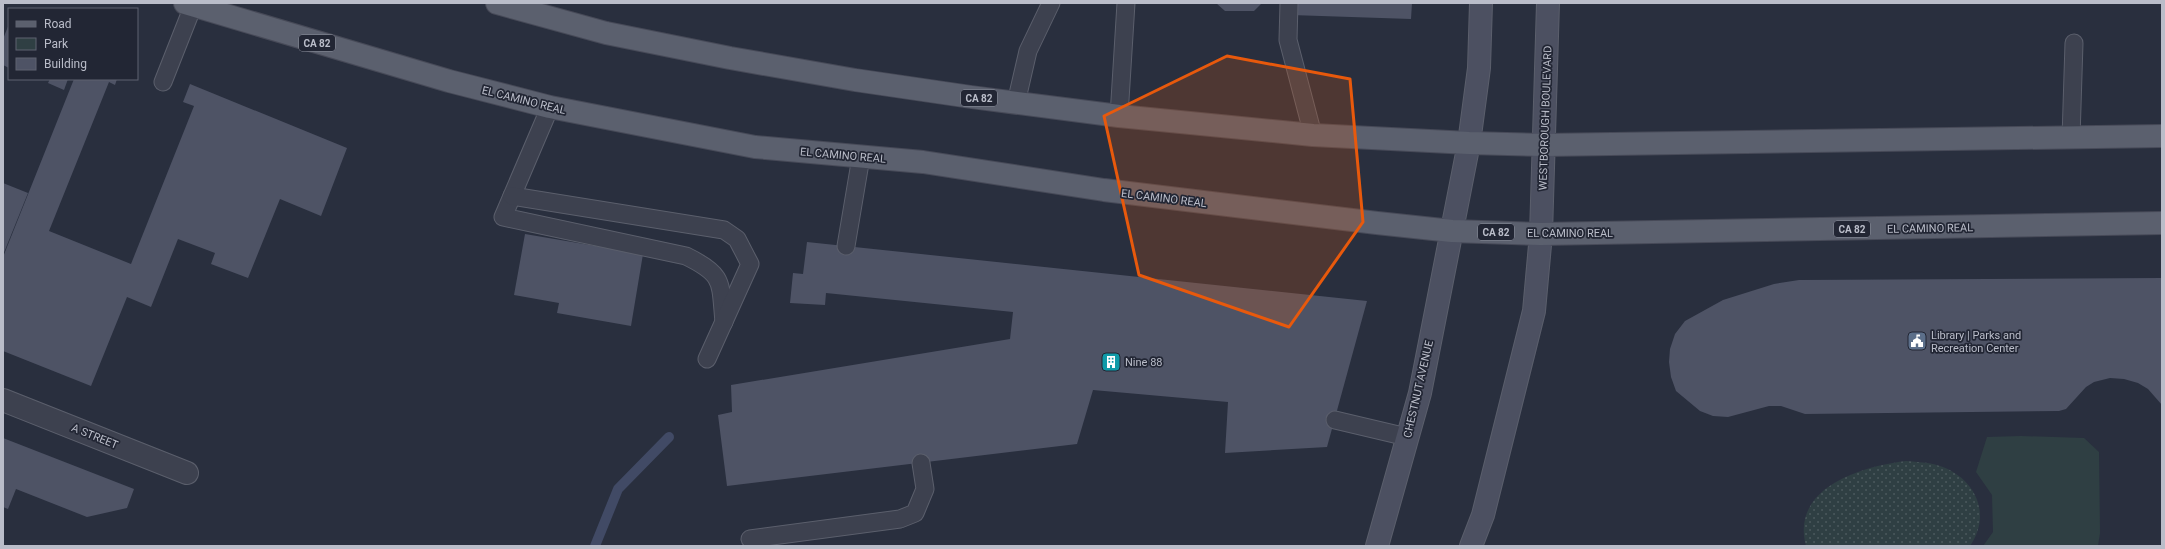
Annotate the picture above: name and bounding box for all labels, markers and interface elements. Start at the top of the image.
legend [8,8,138,80]
text: Road [44,17,72,31]
road number: CA 82 [299,35,335,51]
text: Park [44,37,69,51]
street label: WESTBOROUGH BOULEVARD [1536,46,1555,190]
text: Building [44,57,87,71]
street label: EL CAMINO REAL [481,84,567,117]
road number: CA 82 [961,90,997,106]
street label: EL CAMINO REAL [799,145,886,166]
street label: EL CAMINO REAL [1120,187,1208,210]
road number: CA 82 [1834,221,1870,237]
street label: EL CAMINO REAL [1887,221,1973,236]
road number: CA 82 [1478,224,1514,240]
street label: EL CAMINO REAL [1527,227,1613,240]
place label: Library | Parks and Recreation Center [1931,329,2021,355]
public building icon: Library | Parks and Recreation Center [1906,330,1928,352]
street label: CHESTNUT AVENUE [1401,339,1436,439]
building icon: Nine 88 [1100,351,1122,373]
place label: Nine 88 [1125,356,1163,369]
street label: A STREET [70,421,120,452]

